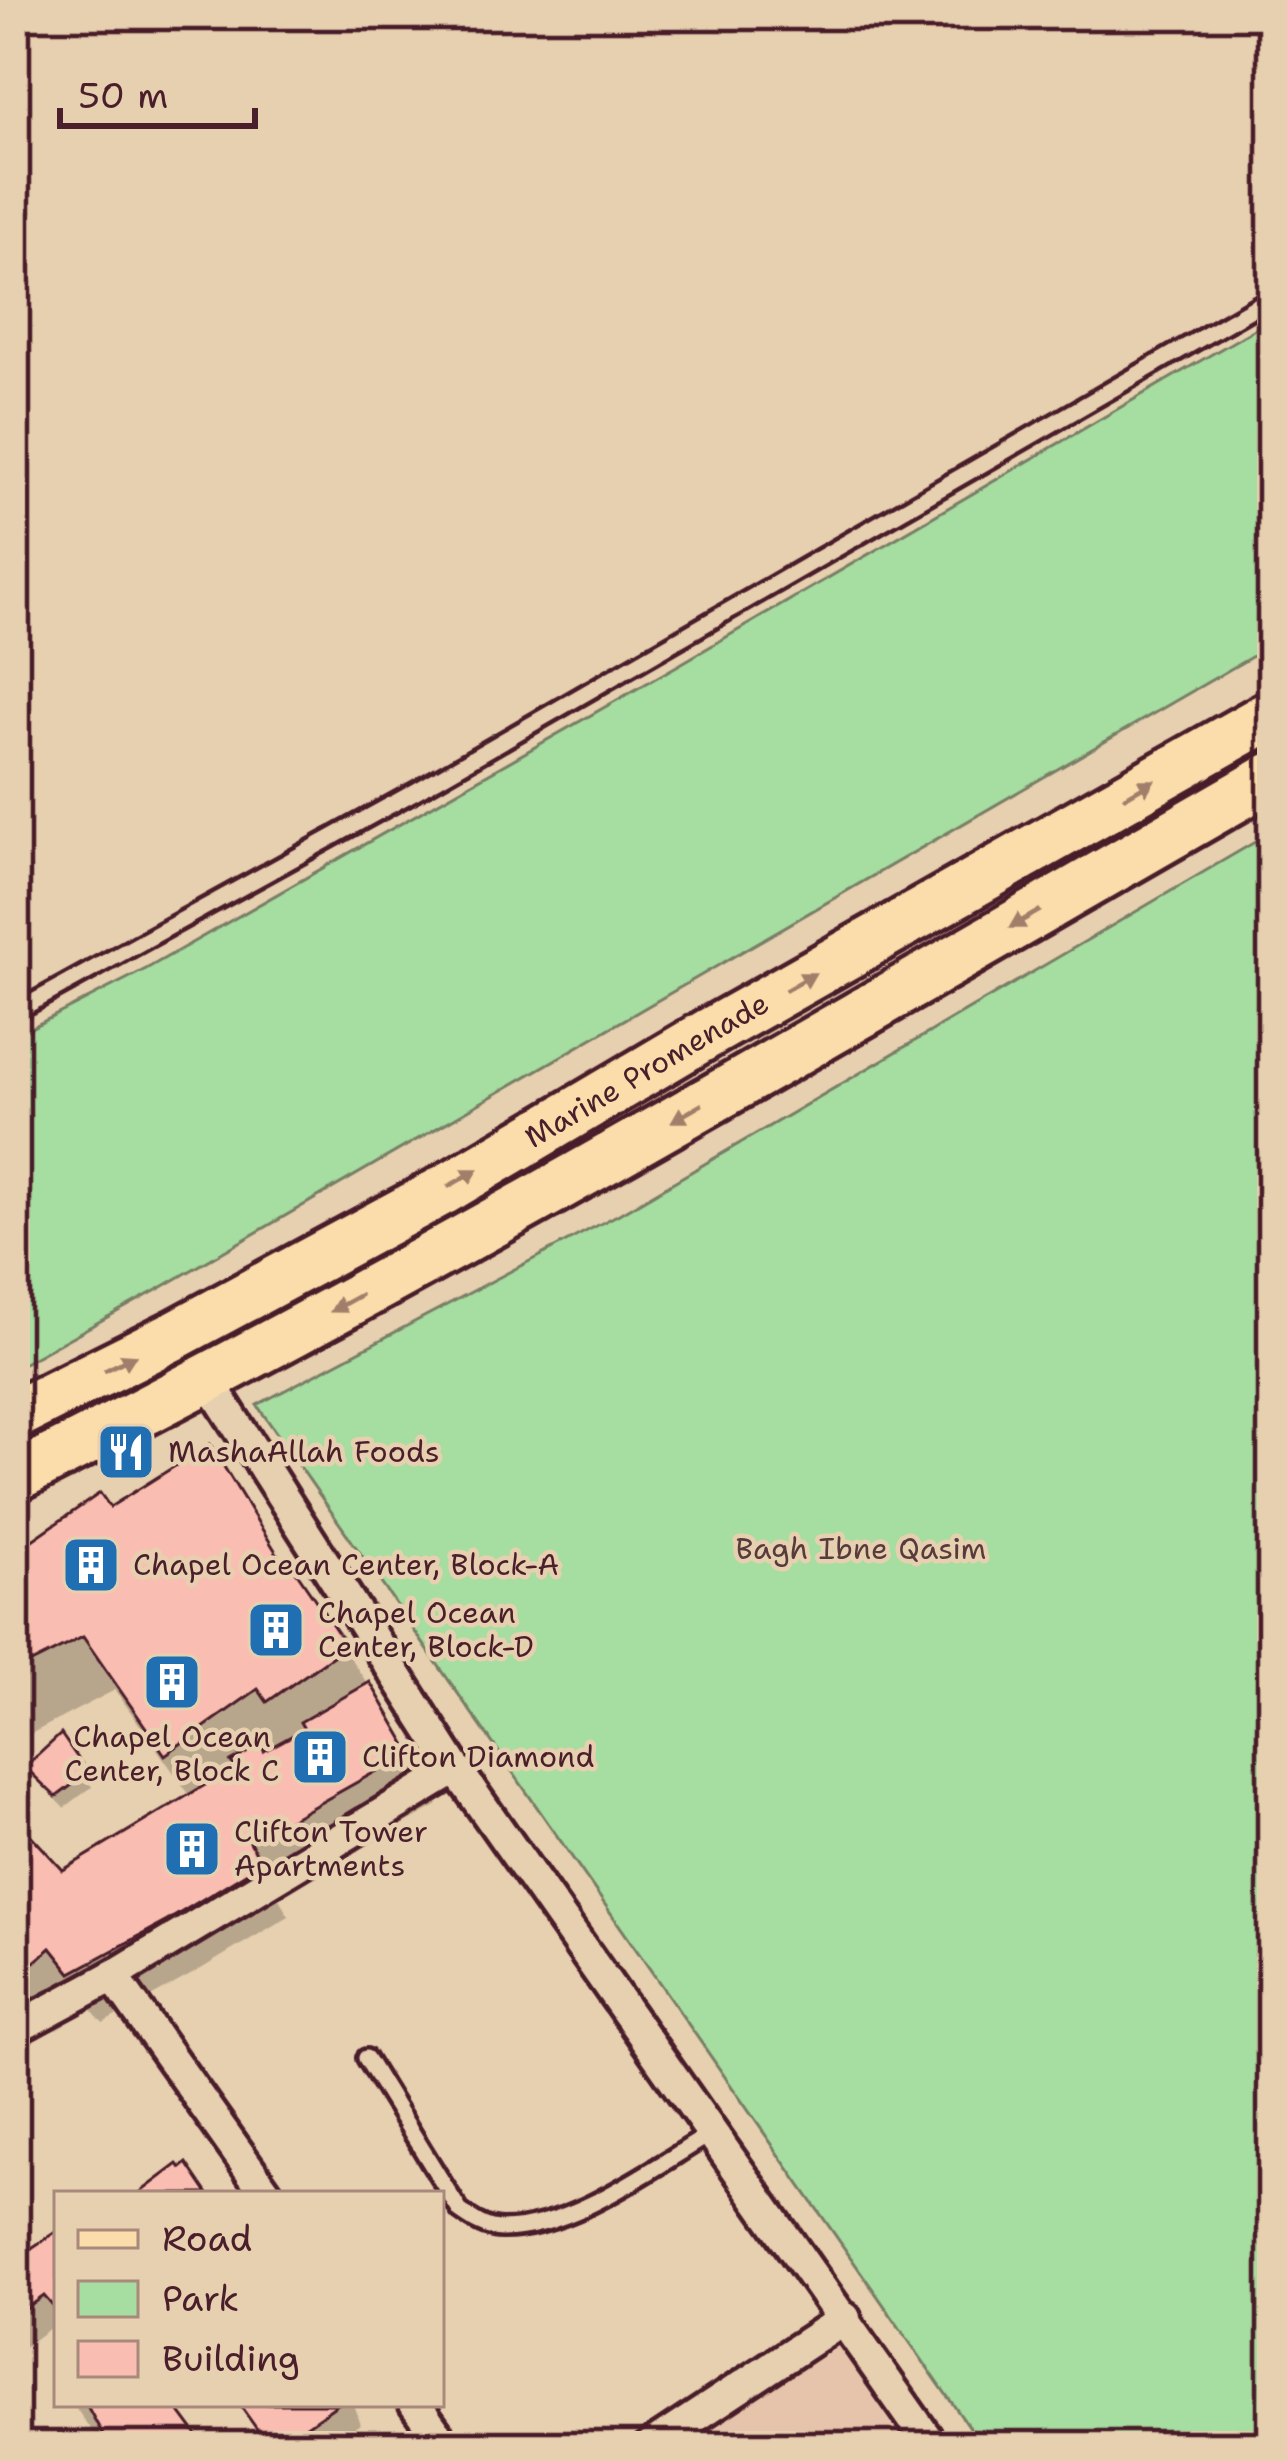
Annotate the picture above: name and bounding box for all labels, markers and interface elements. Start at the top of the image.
scale bar [60,54,255,128]
text: 50 m [78,71,168,120]
one-way arrow [1123,780,1156,801]
one-way arrow [1008,907,1042,928]
one-way arrow [783,972,817,993]
street label: Marine Promenade [517,982,776,1157]
one-way arrow [670,1101,703,1122]
one-way arrow [446,1168,480,1189]
one-way arrow [329,1292,363,1313]
one-way arrow [102,1353,137,1373]
restaurant icon: MashaAllah Foods [95,1421,157,1483]
place label: MashaAllah Foods [168,1431,440,1472]
park label: Bagh Ibne Qasim [736,1528,986,1569]
building icon: Chapel Ocean Center, Block-A [60,1534,122,1596]
place label: Chapel Ocean Center, Block-A [133,1544,559,1585]
place label: Chapel Ocean Center, Block-D [318,1592,534,1667]
building icon: Chapel Ocean Center, Block-D [245,1599,307,1661]
building icon: Chapel Ocean Center, Block C [141,1651,203,1713]
place label: Chapel Ocean Center, Block C [64,1716,280,1791]
building icon: Clifton Diamond [289,1726,351,1788]
place label: Clifton Diamond [362,1736,594,1777]
place label: Clifton Tower Apartments [234,1811,428,1886]
building icon: Clifton Tower Apartments [161,1818,223,1880]
legend [54,2191,444,2407]
text: Road [162,2214,252,2263]
text: Park [162,2274,239,2323]
text: Building [162,2334,300,2383]

